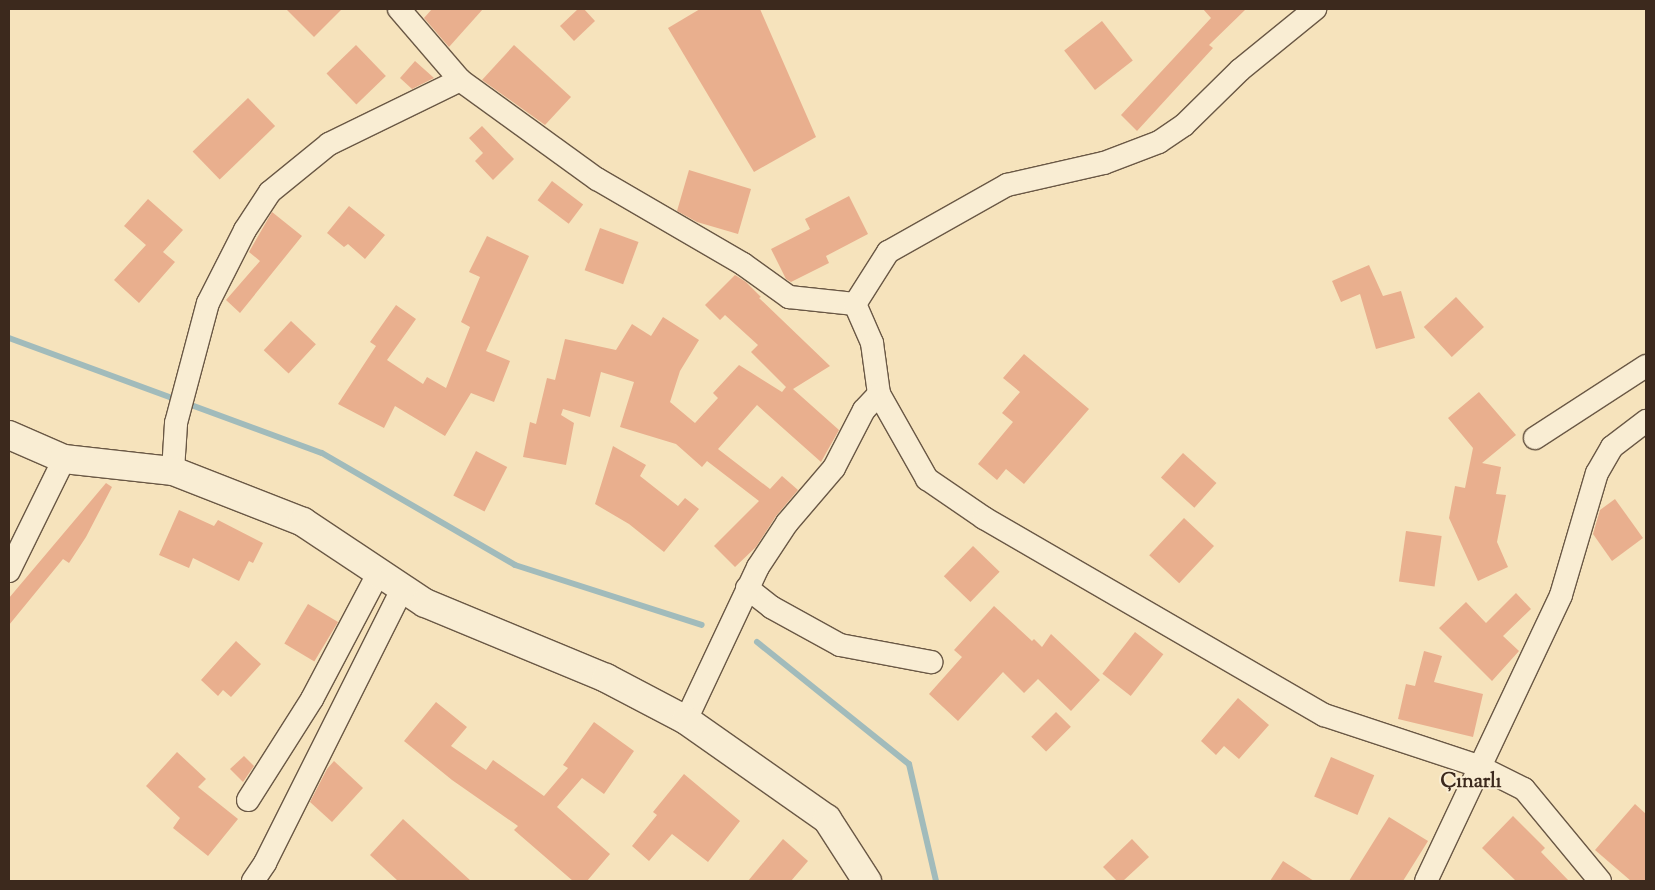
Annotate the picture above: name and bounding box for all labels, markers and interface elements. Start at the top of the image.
district label: Çınarlı [1441,770,1501,794]

